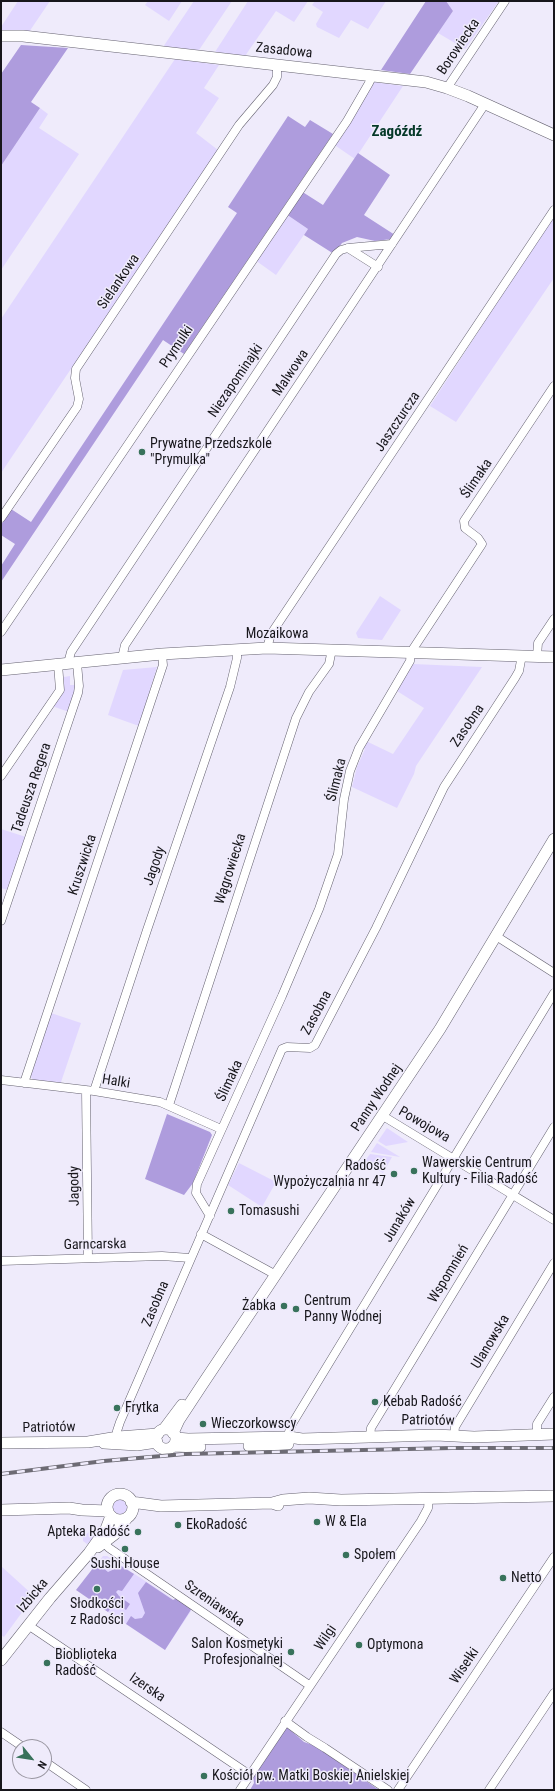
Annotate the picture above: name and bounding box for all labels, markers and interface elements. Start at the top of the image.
street label: Borowiecka [434,16,484,78]
street label: Zasadowa [255,40,313,62]
district label: Zagóźdź [372,123,422,141]
street label: Sielankowa [94,251,144,313]
street label: Prymulki [157,322,197,372]
street label: Niezapominajki [205,341,267,421]
street label: Malwowa [269,347,313,399]
street label: Jaszczurcza [372,389,424,455]
place label: Prywatne Przedszkole "Prymulka" [150,436,272,468]
marker: Prywatne Przedszkole "Prymulka" [137,447,147,457]
street label: Ślimaka [458,456,496,502]
street label: Mozaikowa [246,626,308,642]
street label: Zasobna [448,701,488,751]
street label: Tadeusza Regera [9,741,55,835]
street label: Ślimaka [324,757,350,803]
street label: Wągrowiecka [212,831,250,907]
street label: Kruszwicka [65,832,101,898]
street label: Jagody [141,844,169,888]
street label: Zasobna [298,988,336,1038]
street label: Ślimaka [213,1058,247,1104]
street label: Panny Wodnej [348,1061,406,1135]
street label: Halki [101,1072,131,1092]
street label: Powojowa [395,1104,453,1146]
place label: Wawerskie Centrum Kultury - Filia Radość [422,1155,538,1188]
place label: Radość Wypożyczalnia nr 47 [273,1158,386,1190]
street label: Jagody [66,1166,84,1206]
marker: Wawerskie Centrum Kultury - Filia Radość [409,1166,419,1176]
marker: Radość Wypożyczalnia nr 47 [389,1169,399,1179]
street label: Junaków [380,1194,420,1246]
place label: Tomasushi [239,1203,299,1219]
marker: Tomasushi [226,1206,236,1216]
street label: Garncarska [63,1236,127,1254]
street label: Wspomnień [425,1242,473,1306]
street label: Zasobna [139,1279,173,1329]
place label: Centrum Panny Wodnej [304,1293,382,1326]
place label: Żabka [242,1298,276,1314]
marker: Żabka [279,1301,289,1311]
marker: Centrum Panny Wodnej [291,1304,301,1314]
street label: Ulanowska [468,1312,514,1372]
place label: Kebab Radość [383,1394,462,1410]
marker: Kebab Radość [370,1397,380,1407]
place label: Frytka [125,1400,159,1416]
marker: Frytka [112,1403,122,1413]
street label: Patriotów [401,1412,455,1430]
place label: Wieczorkowscy [211,1416,296,1432]
street label: Patriotów [22,1419,76,1437]
marker: Wieczorkowscy [198,1419,208,1429]
place label: W & Ela [325,1514,367,1530]
place label: EkoRadość [186,1517,247,1533]
marker: W & Ela [312,1517,322,1527]
marker: EkoRadość [173,1520,183,1530]
place label: Apteka Radość [47,1524,130,1540]
marker: Apteka Radość [133,1527,143,1537]
marker: Sushi House [120,1544,130,1554]
place label: Społem [354,1547,396,1563]
marker: Społem [341,1550,351,1560]
place label: Sushi House [90,1556,160,1572]
place label: Netto [511,1570,541,1586]
marker: Netto [498,1573,508,1583]
street label: Izbicka [14,1576,52,1616]
street label: Szreniawska [181,1577,247,1631]
marker: Słodkości z Radości [92,1584,102,1594]
place label: Słodkości z Radości [70,1596,124,1628]
street label: Wilgi [311,1622,341,1654]
place label: Salon Kosmetyki Profesjonalnej [191,1636,283,1668]
place label: Optymona [367,1637,423,1653]
marker: Optymona [354,1640,364,1650]
street label: Wisełki [447,1645,483,1687]
place label: Bioblioteka Radość [55,1647,117,1680]
marker: Salon Kosmetyki Profesjonalnej [286,1647,296,1657]
marker: Bioblioteka Radość [42,1658,52,1668]
street label: Izerska [126,1670,168,1706]
north arrow [12,1739,52,1779]
text: N [35,1759,49,1771]
place label: Kościół pw. Matki Boskiej Anielskiej [212,1768,409,1784]
marker: Kościół pw. Matki Boskiej Anielskiej [199,1771,209,1781]

